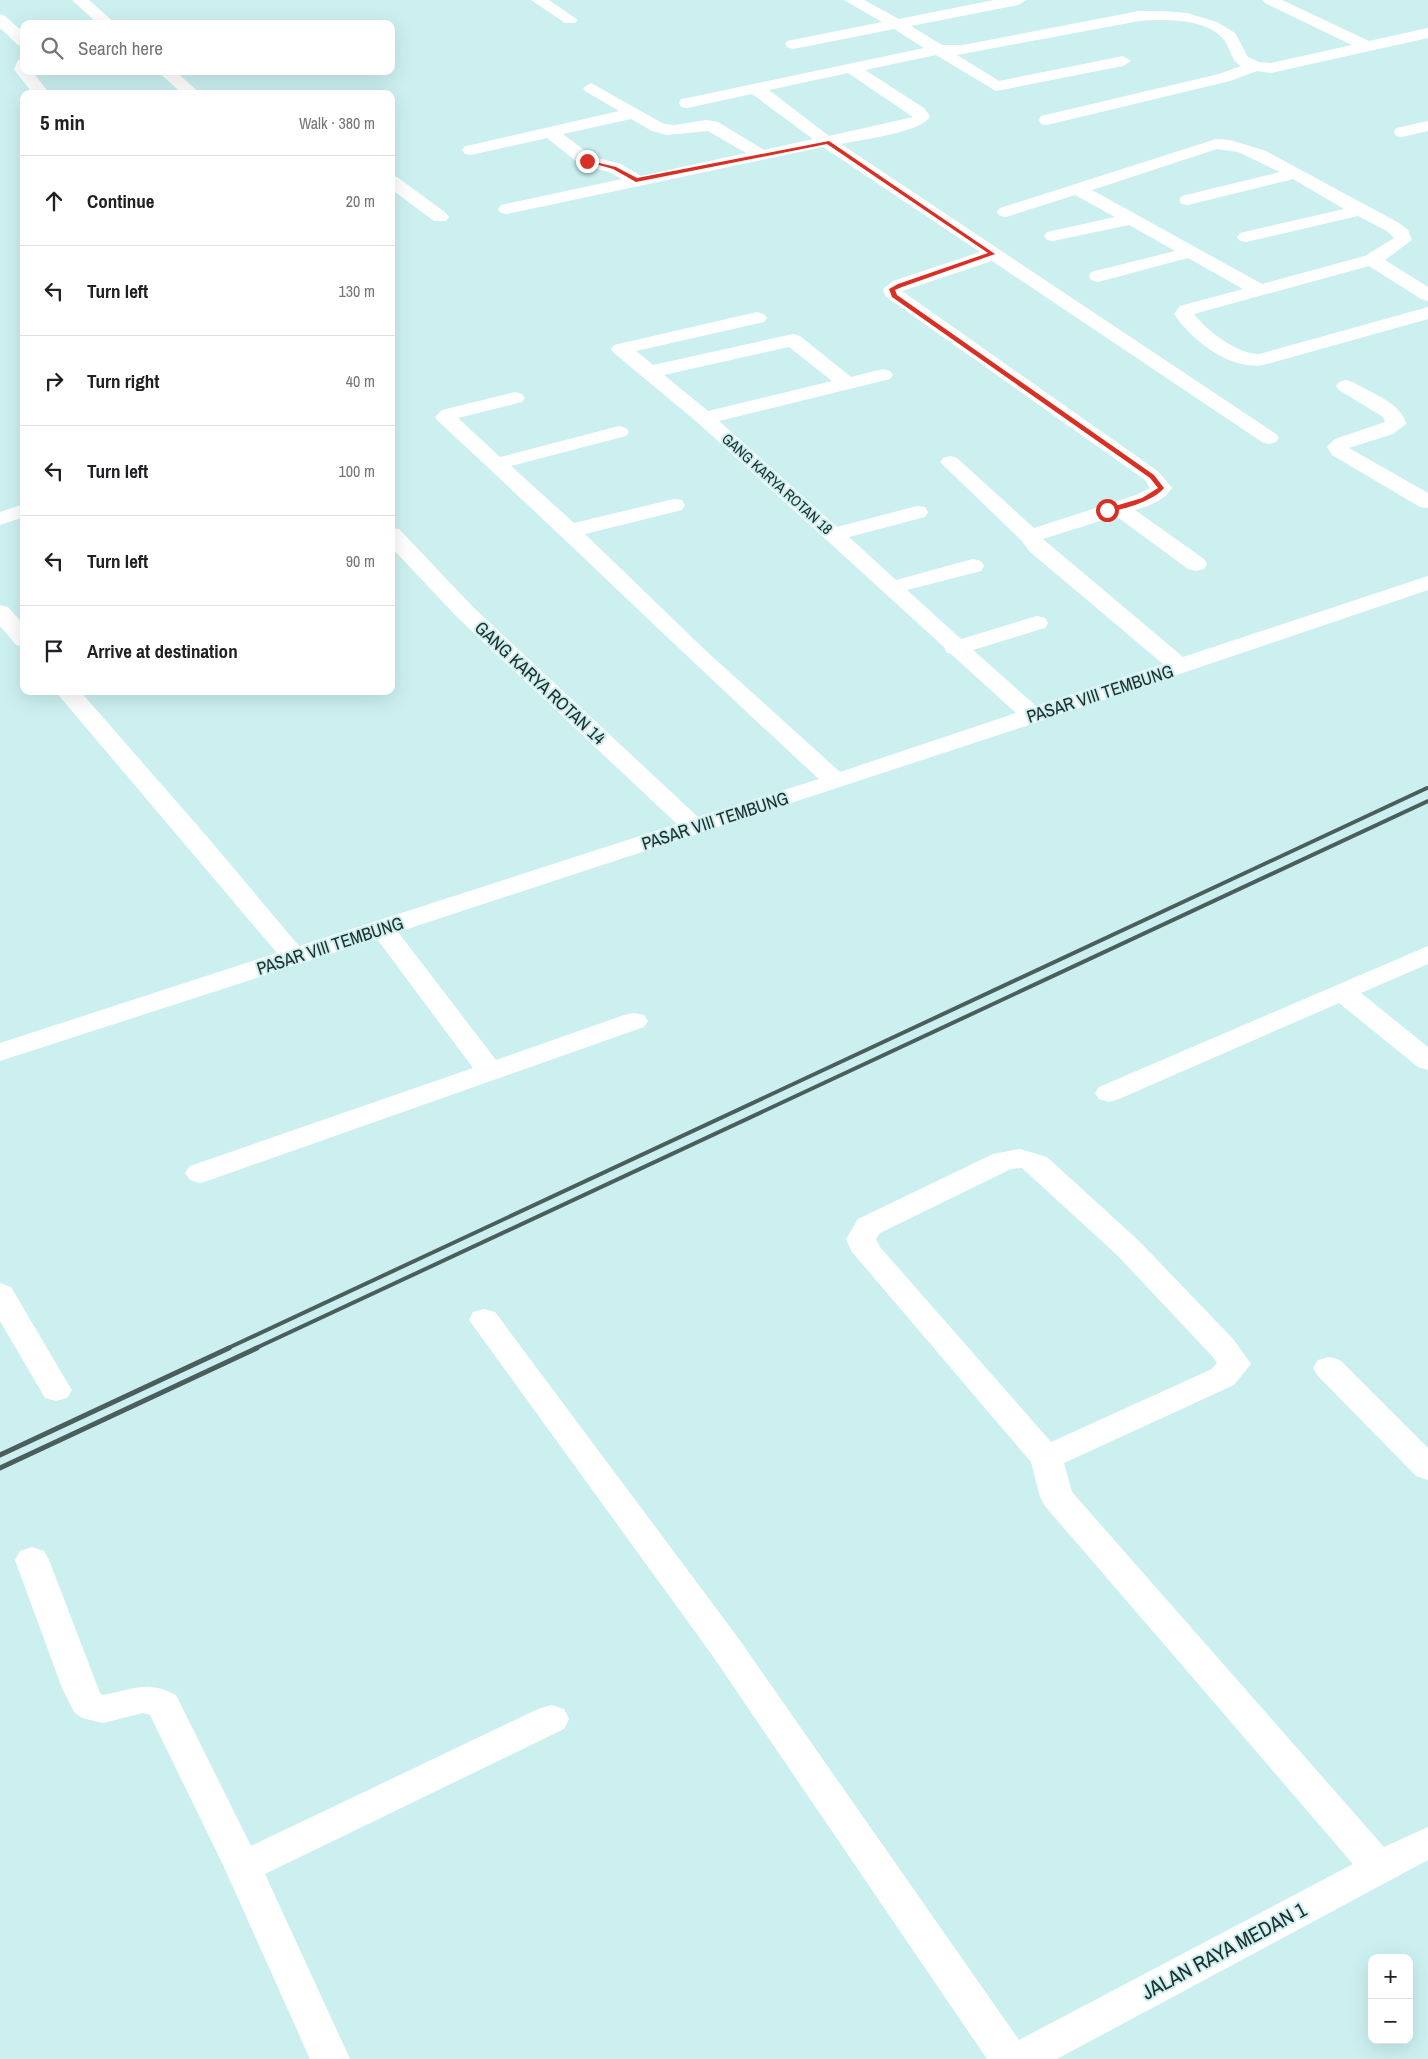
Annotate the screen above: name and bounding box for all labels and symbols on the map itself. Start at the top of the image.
route end [576,150,599,173]
street label: GANG KARYA ROTAN 18 [717,428,837,539]
route start [1096,499,1119,522]
street label: GANG KARYA ROTAN 14 [469,615,611,750]
street label: PASAR VIII TEMBUNG [1023,658,1176,729]
street label: PASAR VIII TEMBUNG [638,785,791,856]
street label: PASAR VIII TEMBUNG [253,910,406,981]
street label: JALAN RAYA MEDAN 1 [1136,1895,1312,2006]

